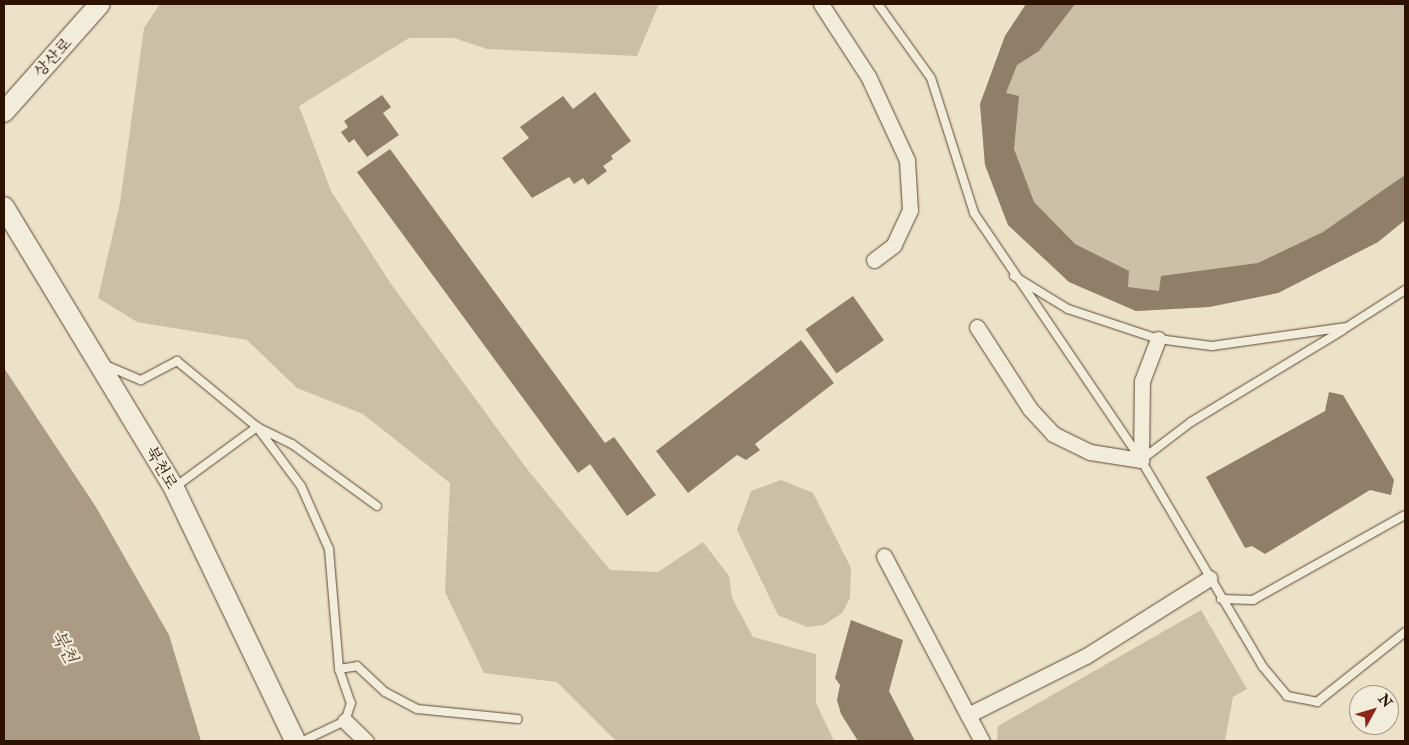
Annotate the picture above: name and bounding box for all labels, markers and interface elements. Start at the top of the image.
street label: 상산로 [30,34,76,82]
street label: 북천로 [141,443,181,493]
water label: 북천 [45,627,81,667]
north arrow [1349,685,1399,735]
text: N [1375,691,1396,711]

